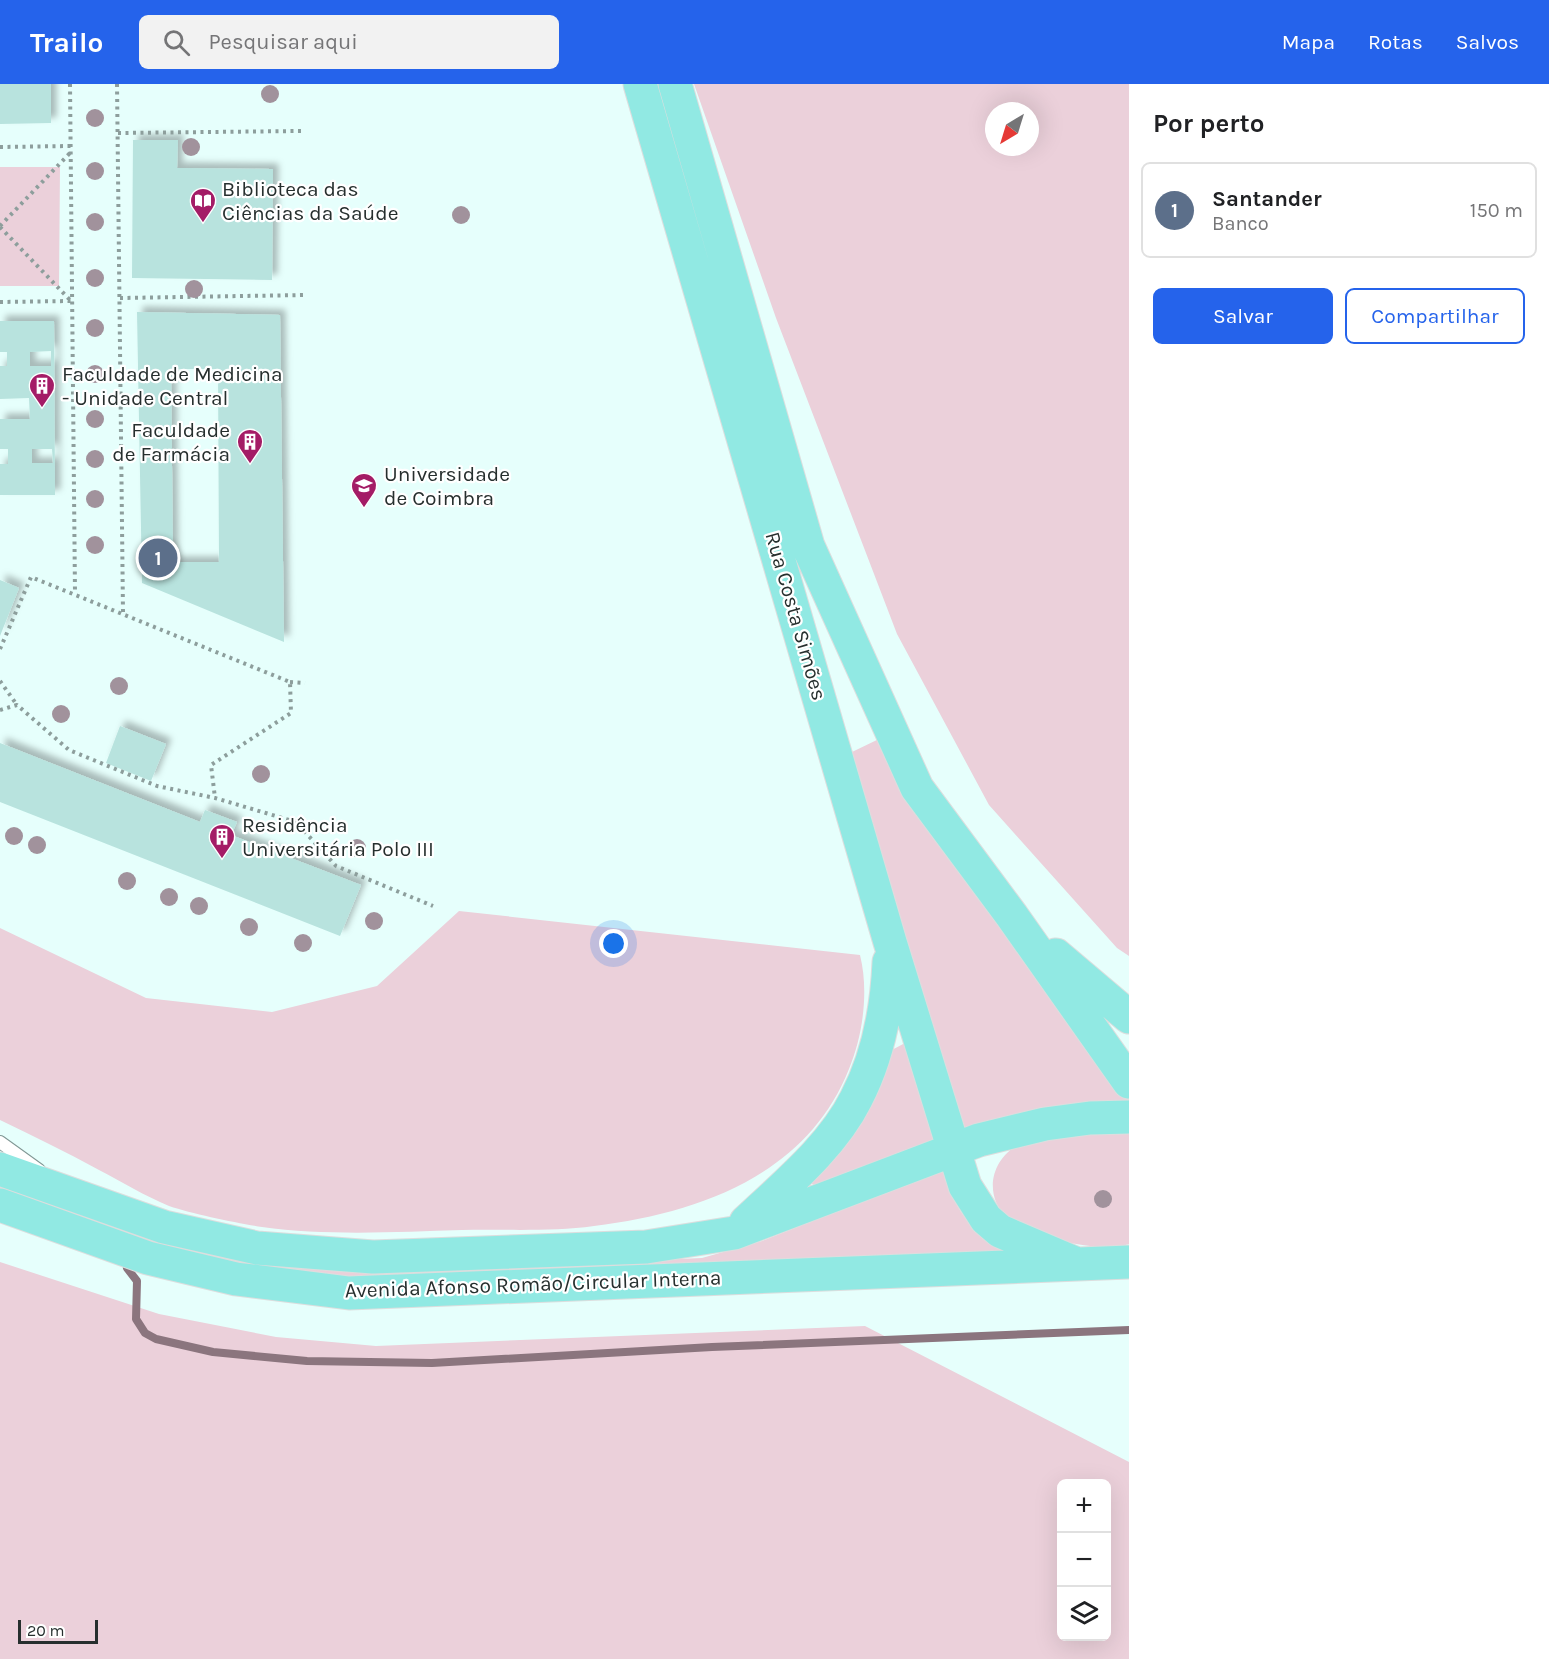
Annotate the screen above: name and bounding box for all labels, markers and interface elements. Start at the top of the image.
search box [139,15,559,69]
text: Trailo [30,26,103,59]
icon: search [160,26,193,59]
text: Pesquisar aqui [208,29,358,55]
text: Mapa [1282,30,1335,54]
text: Rotas [1368,30,1423,54]
text: Salvos [1456,30,1519,54]
north arrow [985,102,1039,156]
text: Por perto [1153,108,1264,139]
place label: Biblioteca das Ciências da Saúde [222,177,398,225]
library icon: Biblioteca das Ciências da Saúde [188,186,218,224]
text: Santander [1212,186,1322,212]
text: 1 [1171,199,1178,222]
text: 150 m [1470,199,1523,222]
text: Banco [1212,212,1269,235]
button: Salvar [1153,288,1333,344]
button: Compartilhar [1345,288,1525,344]
place label: Faculdade de Medicina - Unidade Central [62,362,283,410]
building icon: Faculdade de Medicina - Unidade Central [27,371,57,409]
place label: Faculdade de Farmácia [112,418,230,466]
building icon: Faculdade de Farmácia [235,427,265,465]
place label: Universidade de Coimbra [384,462,510,510]
school or university icon: Universidade de Coimbra [349,471,379,509]
street label: Rua Costa Simões [761,529,831,703]
pin: 1 [138,536,178,580]
place label: Residência Universitária Polo III [242,813,434,861]
building icon: Residência Universitária Polo III [207,822,237,860]
your location [599,929,628,958]
street label: Avenida Afonso Romão/Circular Interna [344,1265,722,1303]
map controls [1057,1479,1111,1641]
button: + [1057,1479,1111,1533]
button: − [1057,1533,1111,1587]
button: layers [1057,1587,1111,1641]
scale bar [18,1617,98,1644]
text: 20 m [27,1621,65,1640]

